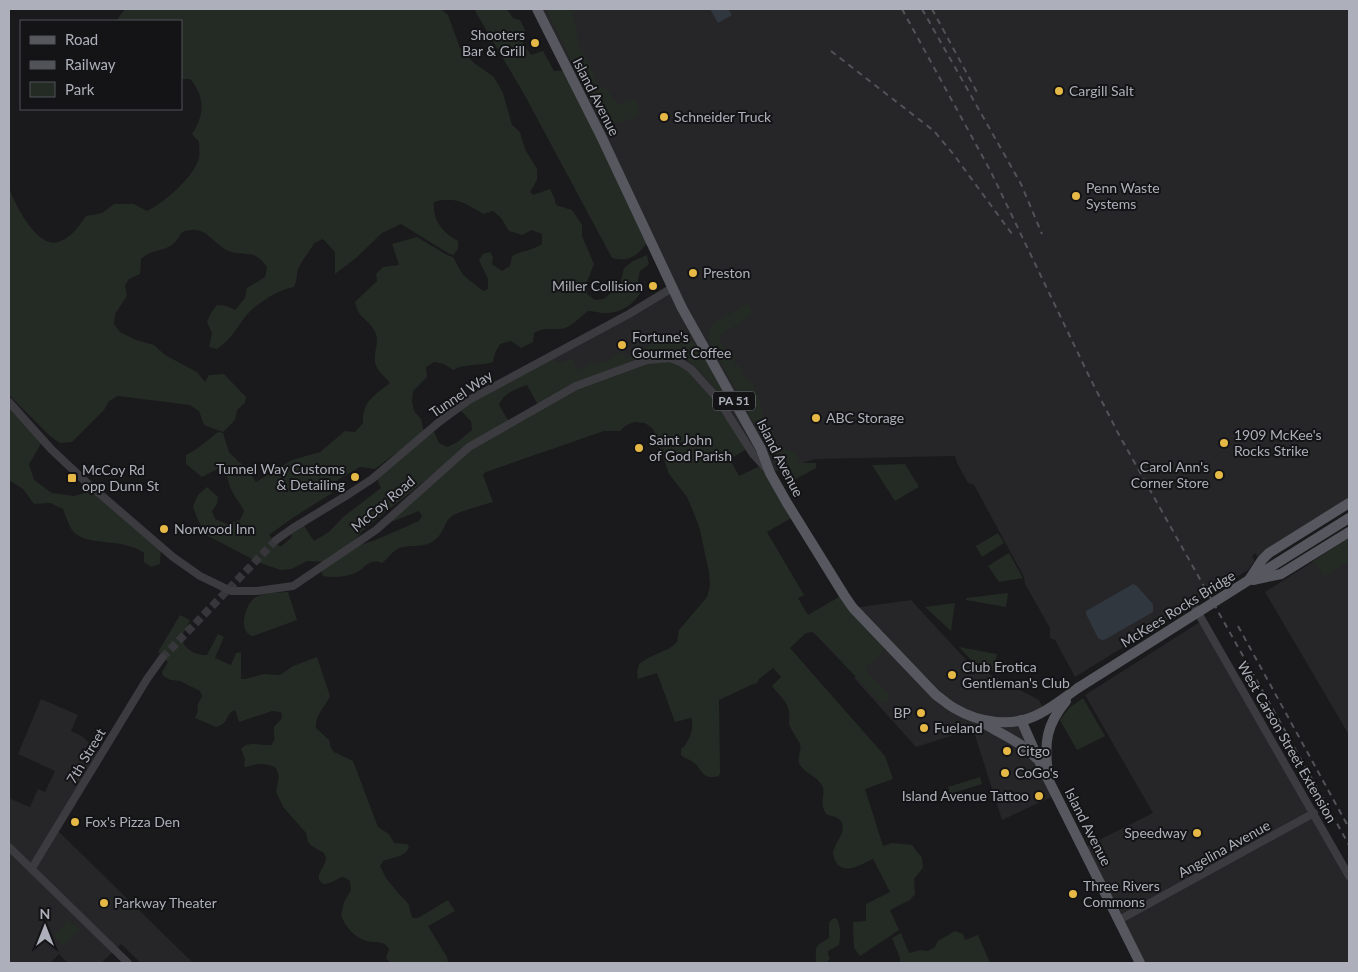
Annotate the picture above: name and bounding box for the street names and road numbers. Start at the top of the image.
street label: Island Avenue [570,55,623,139]
street label: Tunnel Way [426,366,496,421]
road number: PA 51 [713,392,755,411]
street label: Island Avenue [754,416,807,500]
street label: McCoy Road [347,472,418,535]
street label: McKees Rocks Bridge [1117,566,1238,651]
street label: West Carson Street Extension [1234,658,1341,825]
street label: 7th Street [62,725,109,786]
street label: Island Avenue [1062,785,1115,869]
street label: Angelina Avenue [1175,816,1273,881]

